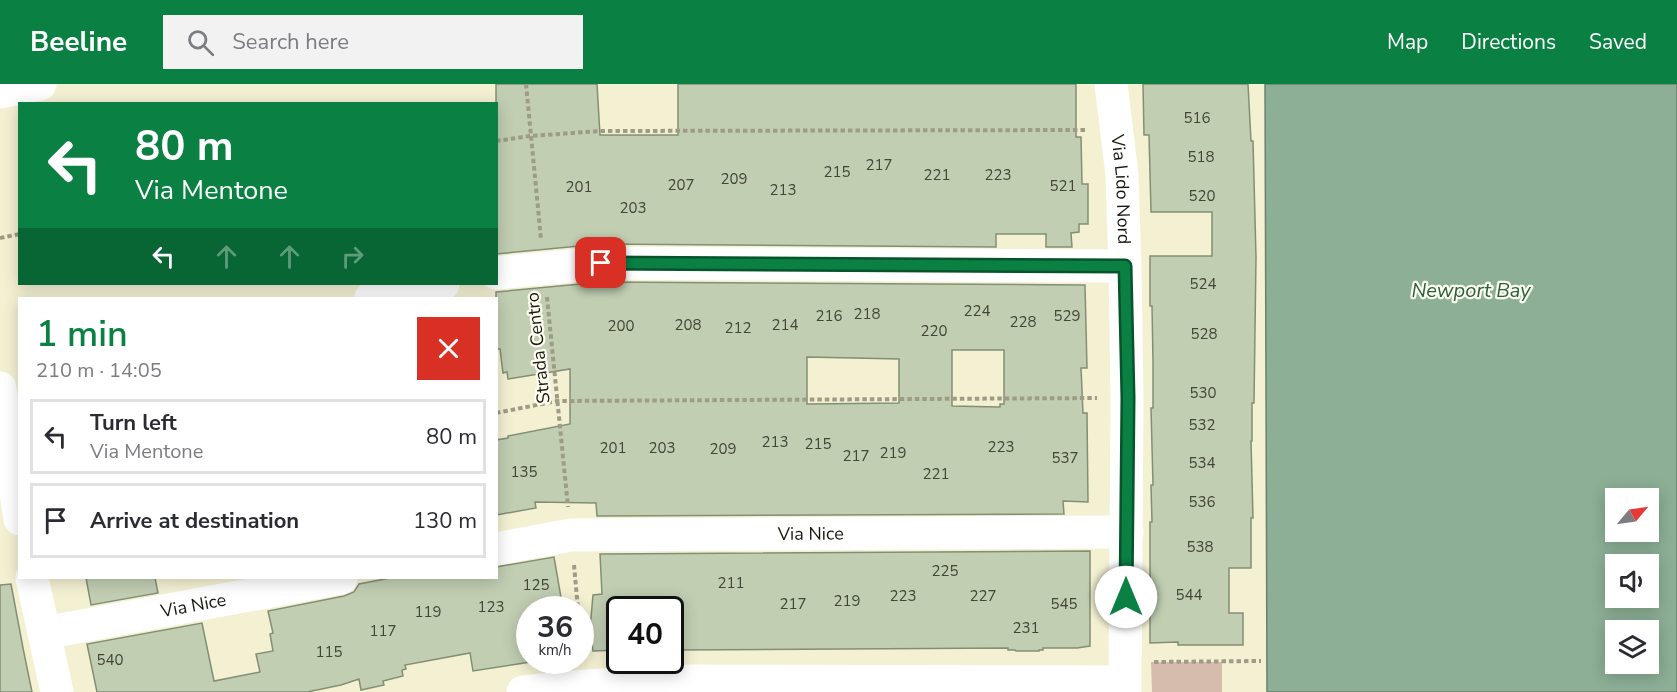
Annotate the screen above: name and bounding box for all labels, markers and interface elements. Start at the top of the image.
search box [163,15,583,69]
text: Beeline [30,23,127,61]
icon: search [184,26,217,59]
text: Search here [232,27,349,57]
text: Map [1387,28,1428,56]
text: Directions [1461,28,1556,56]
text: Saved [1589,28,1647,56]
house number: 516 [1183,108,1211,128]
text: 80 m [135,118,234,175]
icon: left [36,126,114,204]
street label: Via Lido Nord [1105,132,1136,245]
house number: 518 [1187,147,1215,167]
house number: 217 [865,155,893,175]
house number: 215 [823,162,851,182]
house number: 221 [923,165,951,185]
house number: 223 [984,165,1012,185]
house number: 209 [720,169,748,189]
text: Via Mentone [135,172,288,209]
house number: 207 [667,175,695,195]
house number: 521 [1049,176,1077,196]
house number: 201 [565,177,593,197]
house number: 213 [769,180,797,200]
house number: 520 [1188,186,1216,206]
house number: 203 [619,198,647,218]
pin [575,237,626,288]
icon: left [147,240,180,273]
icon: ahead [210,240,243,273]
icon: ahead [273,240,306,273]
icon: right [336,240,369,273]
icon: arrive [584,246,617,279]
house number: 524 [1189,274,1217,294]
water label: Newport Bay [1411,277,1531,304]
street label: Strada Centro [520,291,556,405]
house number: 224 [963,301,991,321]
house number: 218 [853,304,881,324]
house number: 216 [815,306,843,326]
house number: 529 [1053,306,1081,326]
text: 1 min [36,310,128,359]
house number: 228 [1009,312,1037,332]
house number: 208 [674,315,702,335]
house number: 214 [771,315,799,335]
house number: 200 [607,316,635,336]
button: close [417,317,480,380]
house number: 212 [724,318,752,338]
house number: 220 [920,321,948,341]
house number: 528 [1190,324,1218,344]
text: 210 m · 14:05 [36,357,162,384]
house number: 530 [1189,383,1217,403]
text: Turn left [90,408,177,438]
house number: 532 [1188,415,1216,435]
icon: left [39,420,72,453]
text: 80 m [426,422,477,452]
house number: 213 [761,432,789,452]
house number: 215 [804,434,832,454]
house number: 223 [987,437,1015,457]
text: Via Mentone [90,438,203,465]
house number: 201 [599,438,627,458]
house number: 203 [648,438,676,458]
house number: 209 [709,439,737,459]
house number: 219 [879,443,907,463]
house number: 217 [842,446,870,466]
house number: 537 [1051,448,1079,468]
house number: 534 [1188,453,1216,473]
house number: 135 [510,462,538,482]
house number: 221 [922,464,950,484]
north arrow [1605,488,1659,542]
map controls [1605,488,1659,674]
house number: 536 [1188,492,1216,512]
icon: arrive [39,504,72,537]
text: Arrive at destination [90,506,299,536]
text: 130 m [413,506,477,536]
street label: Via Nice [777,522,844,546]
house number: 538 [1186,537,1214,557]
button: sound [1605,554,1659,608]
house number: 225 [931,561,959,581]
position arrow [1094,565,1158,629]
house number: 211 [717,573,745,593]
house number: 125 [522,575,550,595]
house number: 544 [1175,585,1203,605]
house number: 223 [889,586,917,606]
house number: 227 [969,586,997,606]
street label: Via Nice [158,588,228,623]
house number: 219 [833,591,861,611]
house number: 217 [779,594,807,614]
house number: 545 [1050,594,1078,614]
speed limit sign: 40 [606,596,684,674]
house number: 123 [477,597,505,617]
house number: 119 [414,602,442,622]
text: 36 [537,607,573,648]
house number: 231 [1012,618,1040,638]
button: layers [1605,620,1659,674]
house number: 117 [369,621,397,641]
text: km/h [538,640,572,660]
house number: 115 [315,642,343,662]
house number: 540 [96,650,124,670]

